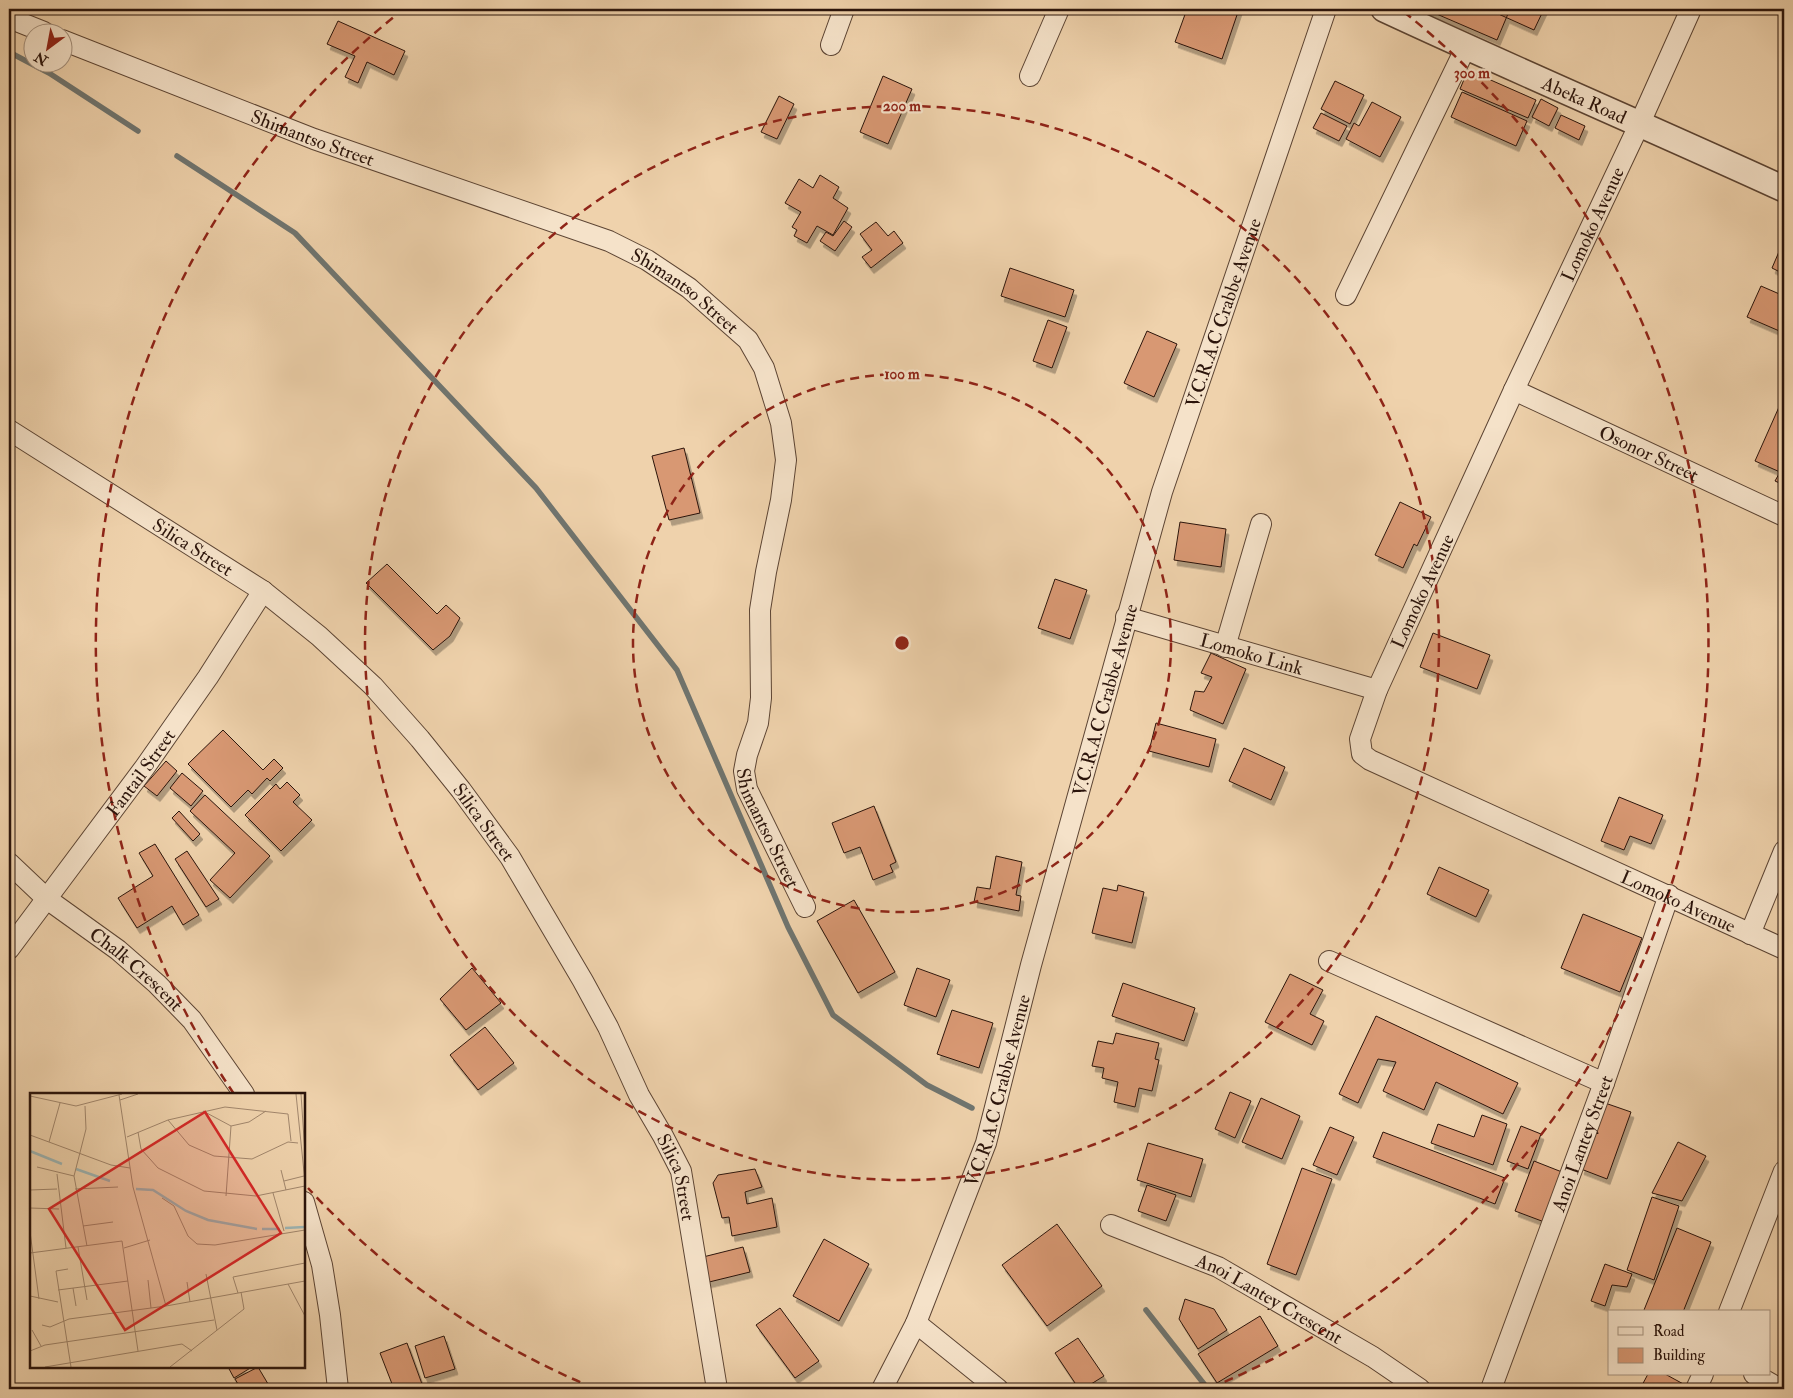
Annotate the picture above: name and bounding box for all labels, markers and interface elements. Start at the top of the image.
north arrow [22,22,72,72]
text: N [31,48,52,70]
text: 300 m [1454,64,1490,83]
street label: Abeka Road [1537,71,1631,130]
text: 200 m [883,97,921,116]
street label: Shimantso Street [247,104,377,172]
street label: Lomoko Avenue [1556,163,1630,286]
street label: V.C.R.A.C Crabbe Avenue [1181,215,1267,411]
street label: Shimantso Street [627,243,743,339]
text: 100 m [884,365,920,384]
street label: Osonor Street [1595,420,1702,487]
street label: Silica Street [148,513,237,582]
street label: Lomoko Avenue [1386,530,1460,653]
street label: V.C.R.A.C Crabbe Avenue [1067,601,1143,799]
street label: Lomoko Link [1197,628,1306,681]
centre of rings [893,634,911,652]
street label: Fantail Street [101,725,181,822]
street label: Shimantso Street [731,766,805,892]
street label: Silica Street [447,779,520,866]
street label: Lomoko Avenue [1617,865,1739,938]
street label: Chalk Crescent [84,922,188,1017]
street label: V.C.R.A.C Crabbe Avenue [959,992,1036,1190]
street label: Anoi Lantey Street [1546,1072,1619,1216]
inset map [30,1093,305,1368]
street label: Silica Street [651,1130,700,1223]
street label: Anoi Lantey Crescent [1192,1248,1347,1350]
legend [1608,1310,1770,1376]
text: Road [1653,1322,1685,1341]
text: Building [1653,1346,1705,1365]

